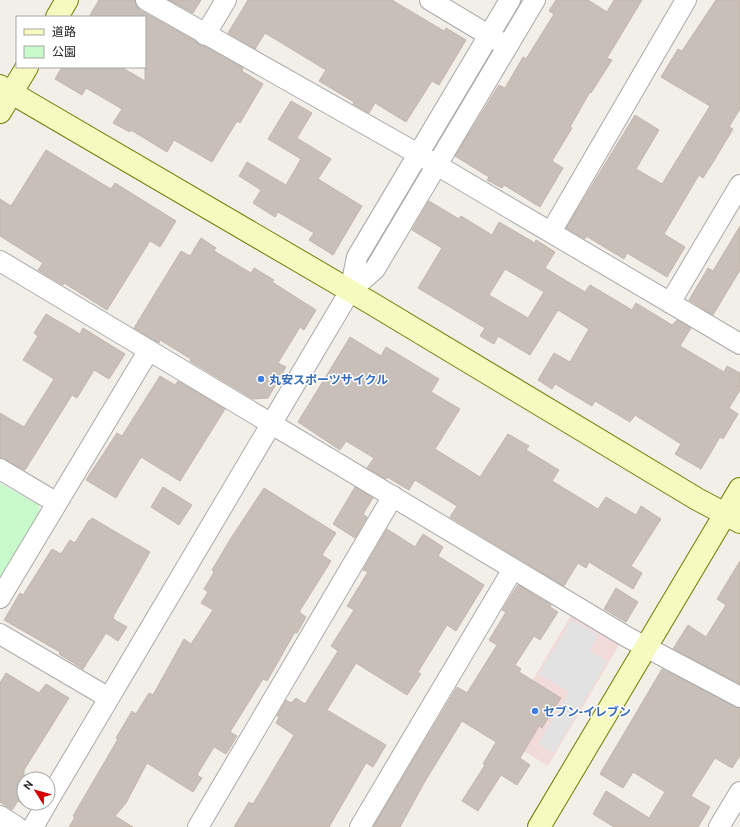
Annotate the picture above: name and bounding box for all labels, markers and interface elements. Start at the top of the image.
legend [16,16,146,68]
text: 道路 [52,25,76,38]
text: 公園 [52,45,76,58]
place label: 丸安スポーツサイクル [269,373,388,386]
marker: 丸安スポーツサイクル [256,374,266,384]
place label: セブン-イレブン [543,705,631,718]
marker: セブン-イレブン [530,706,540,716]
north arrow [16,771,56,811]
text: N [21,778,35,792]

